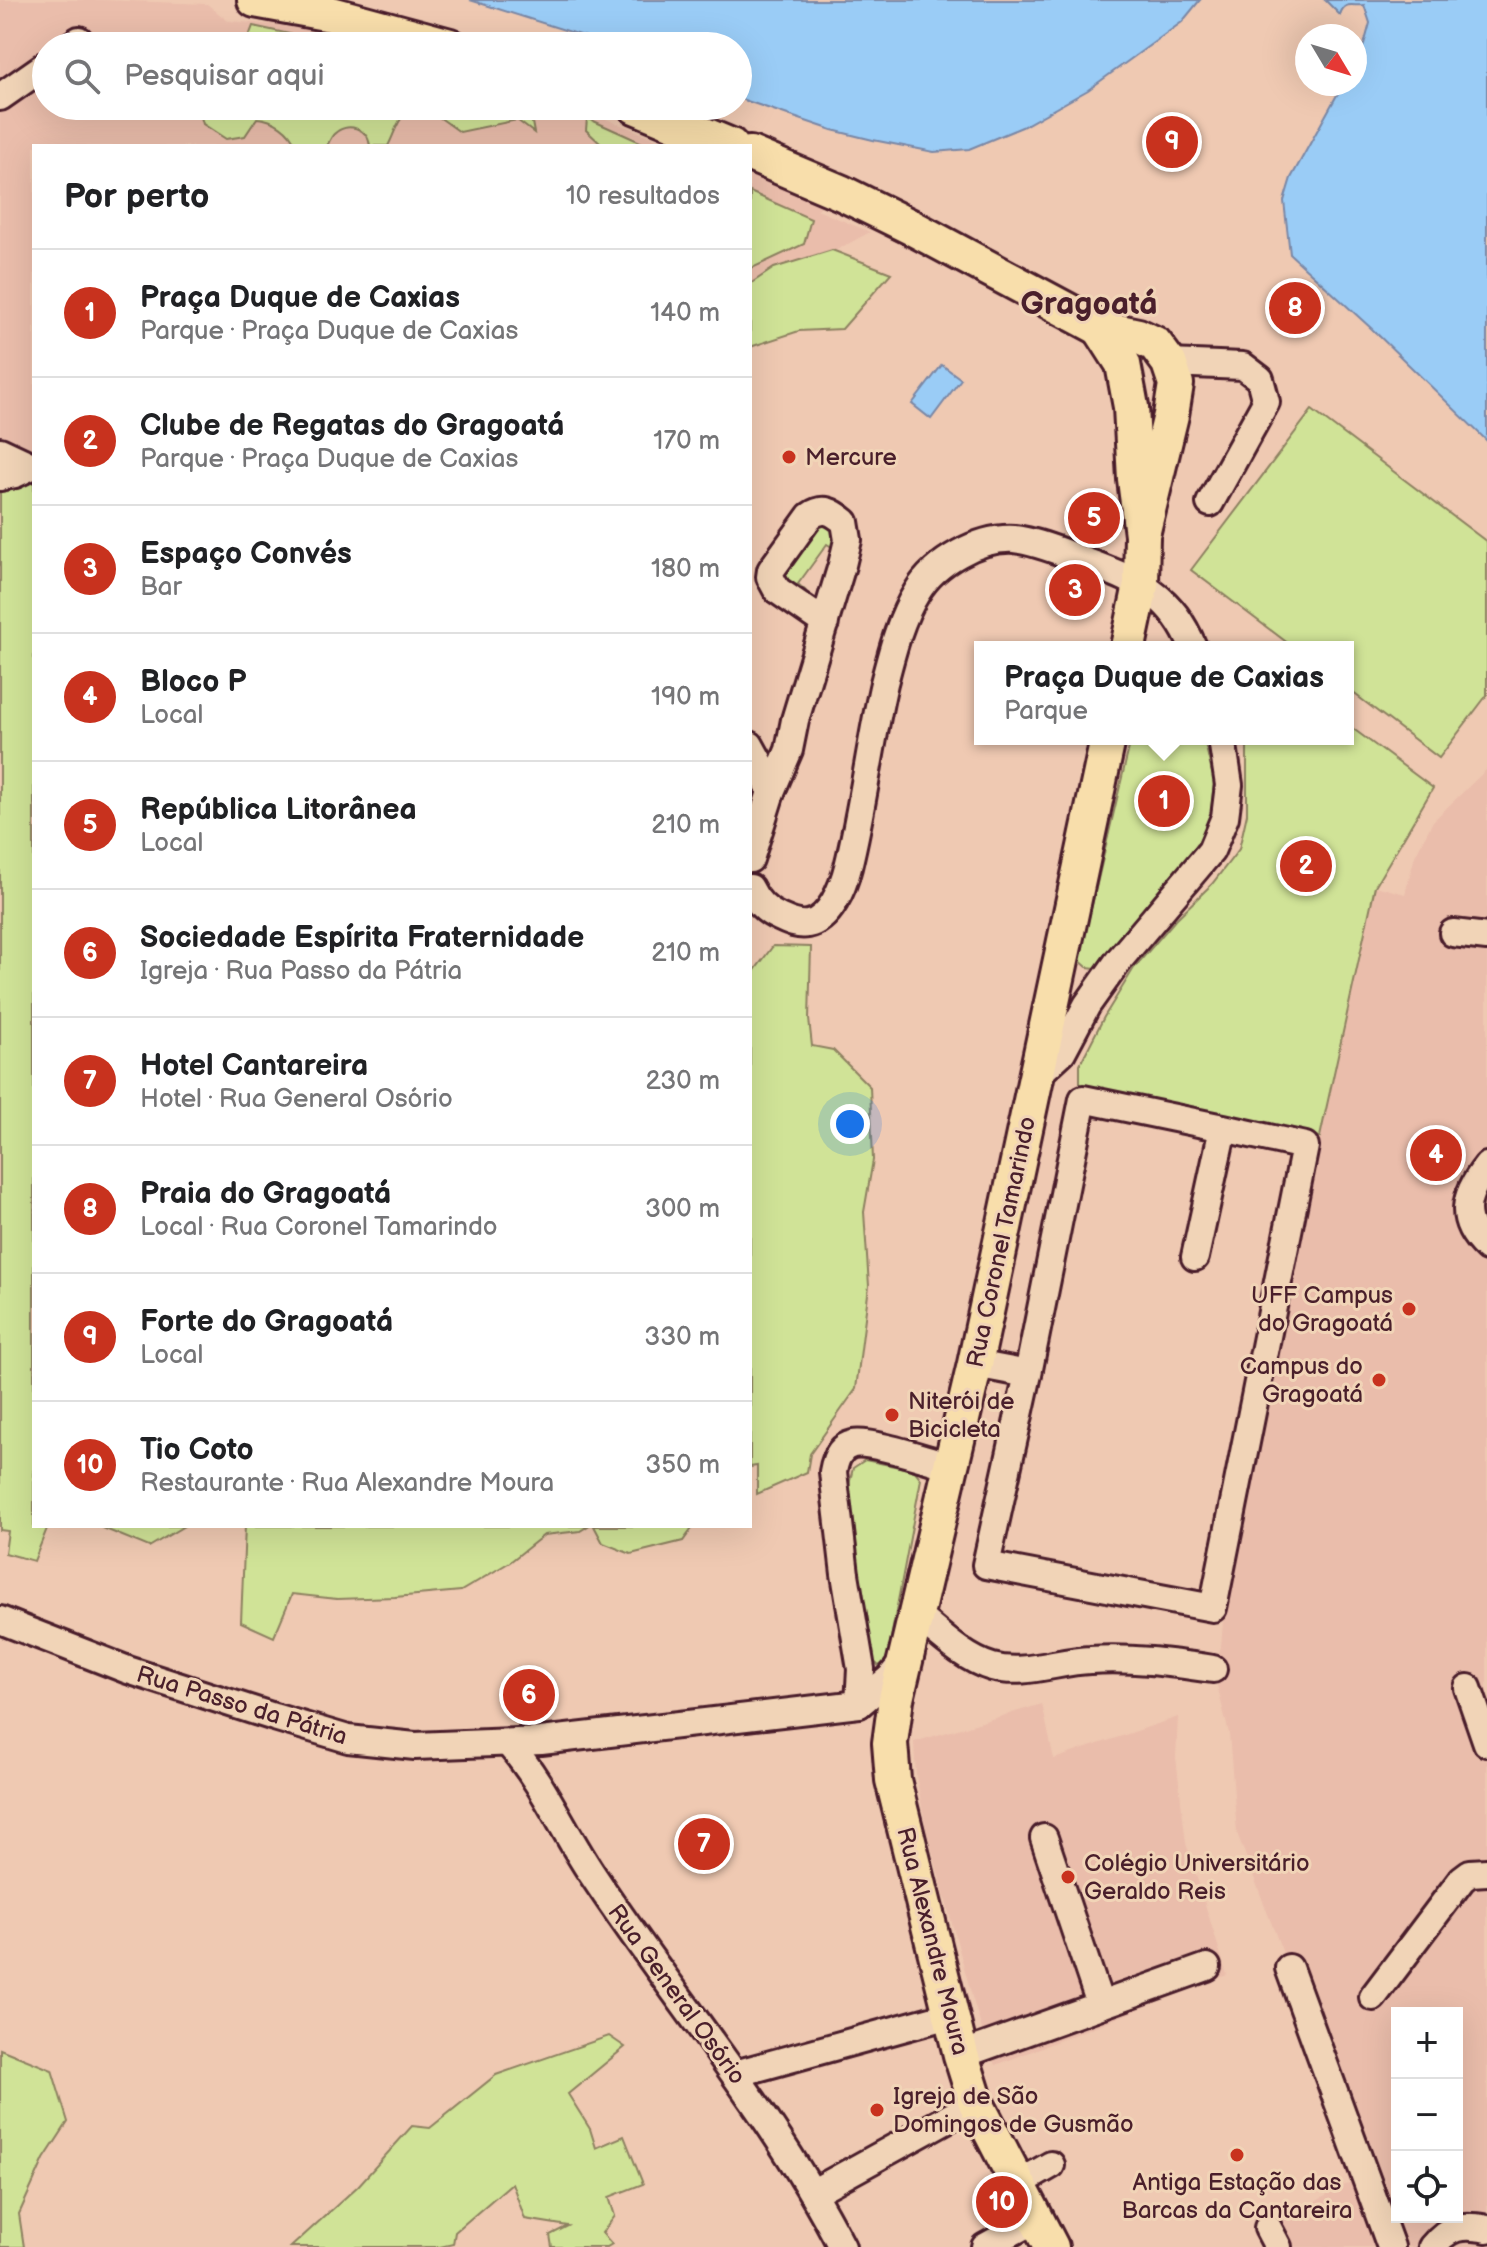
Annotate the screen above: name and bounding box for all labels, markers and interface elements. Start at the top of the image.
north arrow [1295,24,1367,96]
search box [32,32,752,120]
icon: search [60,54,104,98]
text: Pesquisar aqui [124,58,325,94]
pin: 9 [1146,112,1198,172]
text: Por perto [64,176,209,217]
text: 10 resultados [566,181,720,212]
pin: 8 [1269,278,1321,338]
text: Praça Duque de Caxias [140,280,460,316]
district label: Gragoatá [1020,285,1158,324]
text: 1 [85,298,95,329]
text: 140 m [650,298,720,329]
text: Parque · Praça Duque de Caxias [140,316,518,347]
text: Clube de Regatas do Gragoatá [140,408,565,444]
text: 2 [82,426,98,457]
text: 170 m [653,426,720,457]
place label: Mercure [805,443,897,472]
text: Parque · Praça Duque de Caxias [140,444,518,475]
marker: Mercure [780,448,798,466]
pin: 5 [1068,488,1120,548]
text: Espaço Convés [140,536,352,572]
text: 3 [82,554,98,585]
text: 180 m [651,554,720,585]
pin: 3 [1049,560,1101,620]
text: Bar [140,572,182,603]
popup [974,641,1354,745]
text: Praça Duque de Caxias [1004,660,1324,696]
text: Bloco P [140,664,246,700]
text: 4 [82,682,98,713]
text: 190 m [651,682,720,713]
text: Parque [1004,696,1088,727]
text: Local [140,700,203,731]
pin: 1 [1138,771,1190,831]
text: República Litorânea [140,792,417,828]
text: 5 [82,810,98,841]
text: 210 m [651,810,720,841]
text: Local [140,828,203,859]
pin: 2 [1280,836,1332,896]
text: Sociedade Espírita Fraternidade [140,920,584,956]
text: 6 [82,938,98,969]
text: 210 m [651,938,720,969]
text: Igreja · Rua Passo da Pátria [140,956,462,987]
text: Hotel Cantareira [140,1048,368,1084]
text: 7 [83,1066,97,1097]
text: 230 m [645,1066,720,1097]
text: Hotel · Rua General Osório [140,1084,453,1115]
your location [830,1104,870,1144]
street label: Rua Coronel Tamarindo [961,1114,1042,1370]
pin: 4 [1410,1125,1462,1185]
text: Praia do Gragoatá [140,1176,391,1212]
text: 8 [82,1194,98,1225]
text: 300 m [645,1194,720,1225]
text: Local · Rua Coronel Tamarindo [140,1212,498,1243]
place label: UFF Campus do Gragoatá [1251,1281,1393,1338]
marker: UFF Campus do Gragoatá [1400,1300,1418,1318]
text: Forte do Gragoatá [140,1304,393,1340]
text: 9 [82,1322,98,1353]
text: 330 m [644,1322,720,1353]
text: Local [140,1340,203,1371]
place label: Campus do Gragoatá [1240,1352,1363,1409]
marker: Campus do Gragoatá [1370,1371,1388,1389]
place label: Niterói de Bicicleta [908,1387,1015,1444]
marker: Niterói de Bicicleta [883,1406,901,1424]
text: Tio Coto [140,1432,254,1468]
text: 10 [76,1450,104,1481]
text: 350 m [645,1450,720,1481]
text: Restaurante · Rua Alexandre Moura [140,1468,554,1499]
street label: Rua Passo da Pátria [133,1660,351,1751]
pin: 6 [503,1665,555,1725]
pin: 7 [678,1814,730,1874]
street label: Rua Alexandre Moura [890,1824,975,2058]
place label: Colégio Universitário Geraldo Reis [1084,1849,1310,1906]
marker: Colégio Universitário Geraldo Reis [1059,1868,1077,1886]
street label: Rua General Osório [601,1898,752,2090]
map controls [1391,2007,1463,2223]
button: + [1391,2007,1463,2079]
button: − [1391,2079,1463,2151]
place label: Igreja de São Domingos de Gusmão [893,2082,1134,2139]
marker: Igreja de São Domingos de Gusmão [868,2101,886,2119]
marker: Antiga Estação das Barcas da Cantareira [1228,2146,1246,2164]
button: locate [1391,2151,1463,2223]
place label: Antiga Estação das Barcas da Cantareira [1122,2168,1352,2225]
pin: 10 [976,2172,1028,2232]

